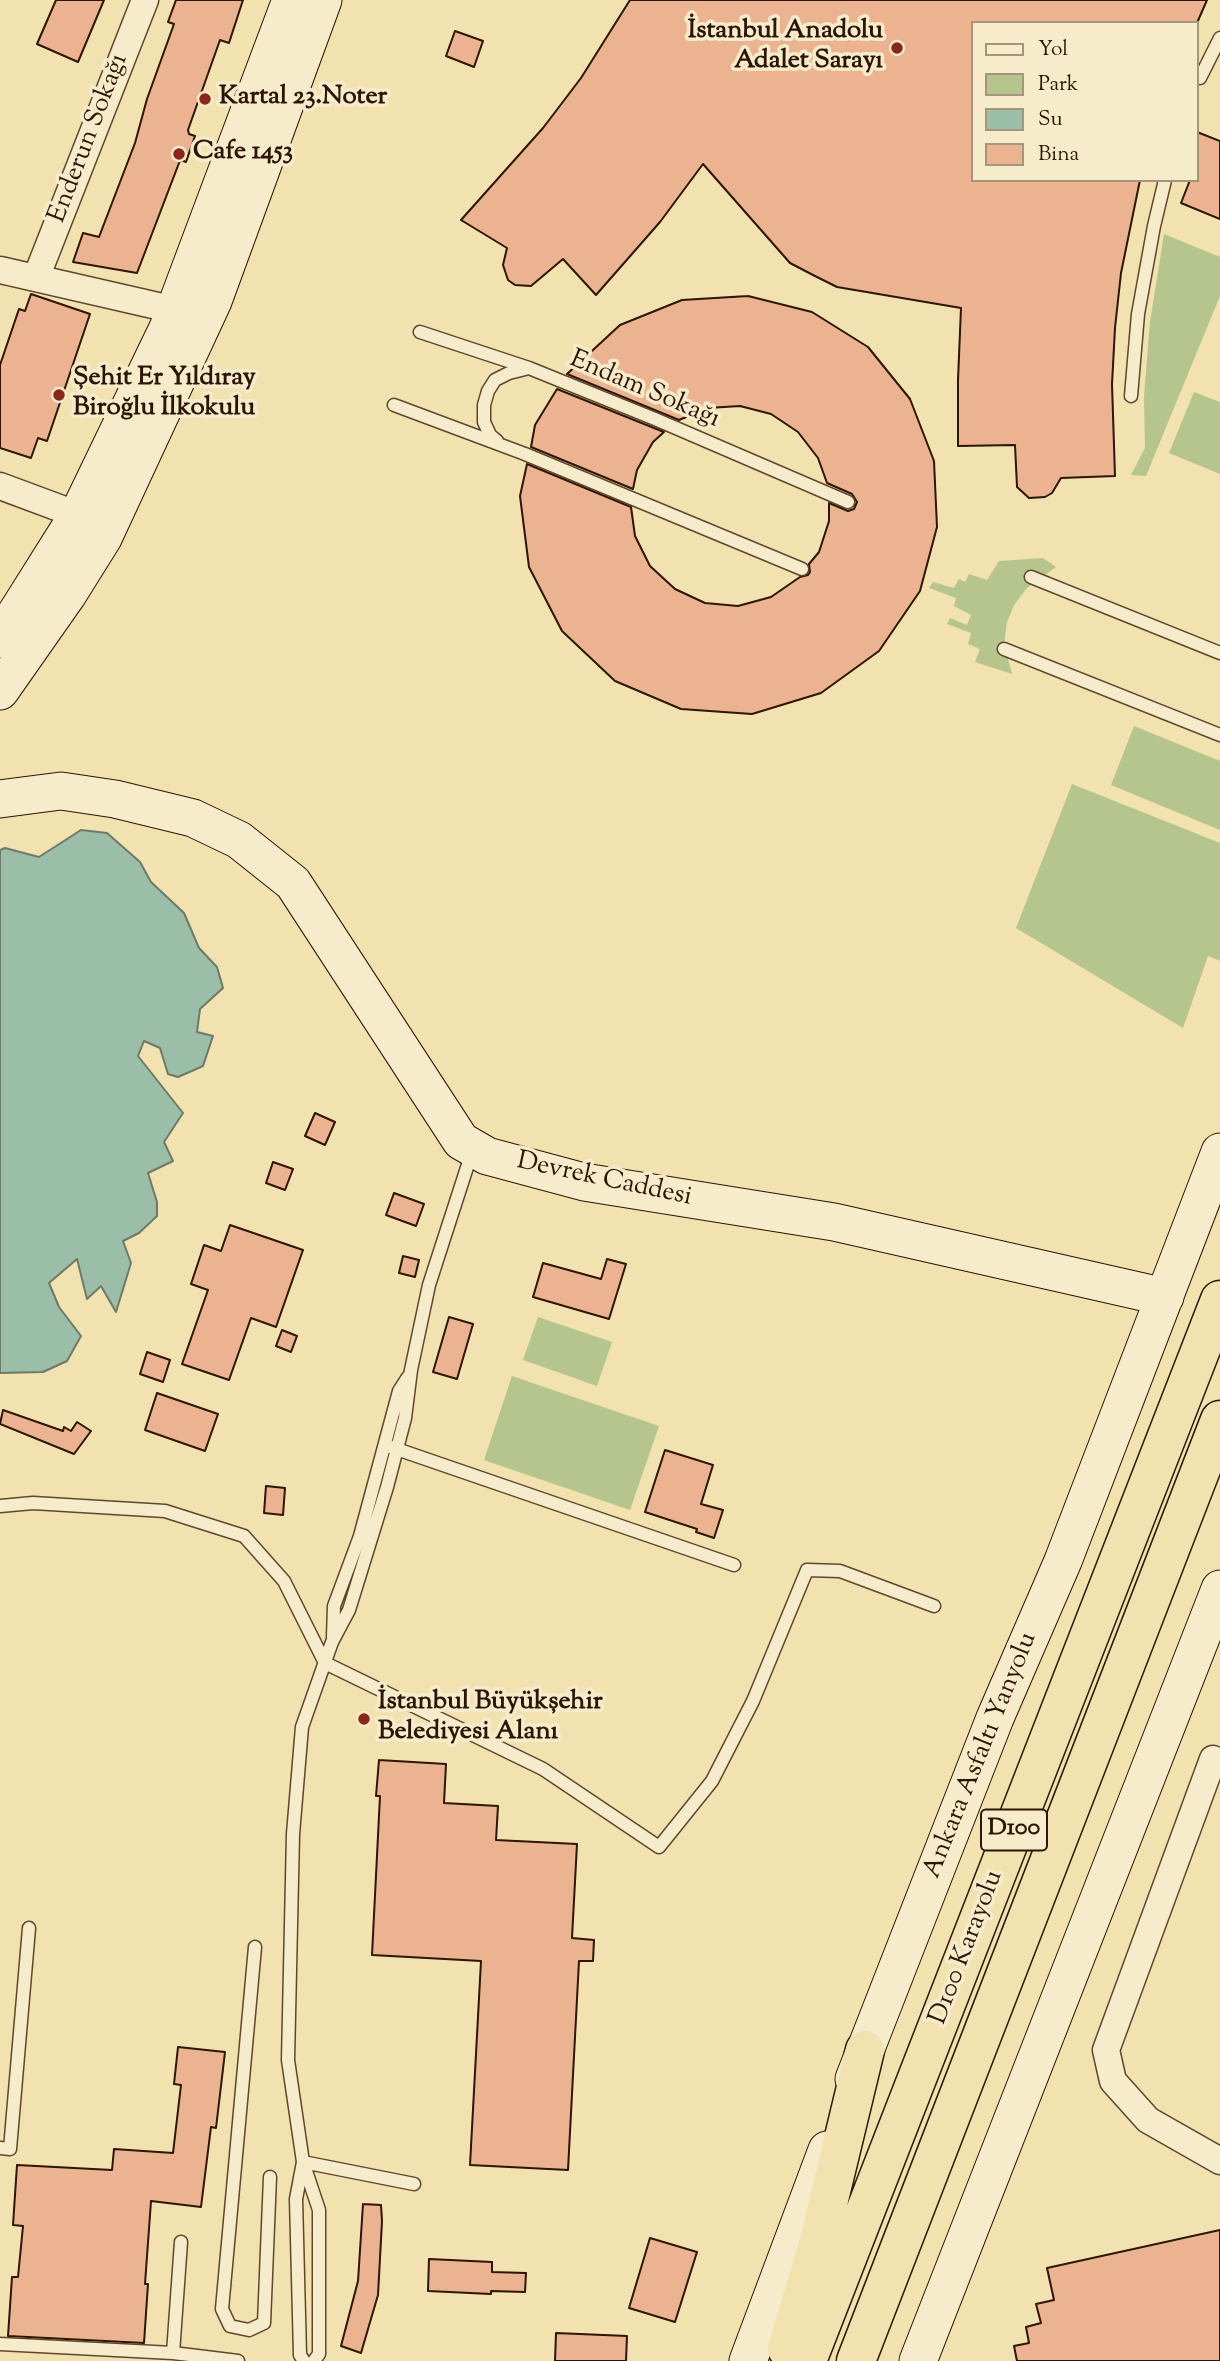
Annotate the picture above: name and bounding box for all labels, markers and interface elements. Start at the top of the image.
place label: İstanbul Anadolu Adalet Sarayı [688,17,883,78]
legend [972,21,1199,182]
text: Yol [1038,35,1068,65]
marker: İstanbul Anadolu Adalet Sarayı [889,40,905,56]
street label: Enderun Sokağı [43,50,137,228]
text: Park [1038,70,1078,100]
place label: Kartal 23.Noter [219,83,387,115]
marker: Kartal 23.Noter [197,91,213,107]
text: Su [1038,105,1063,135]
place label: Cafe 1453 [193,138,293,170]
text: Bina [1038,140,1079,170]
marker: Cafe 1453 [171,146,187,162]
street label: Endam Sokağı [564,345,724,437]
place label: Şehit Er Yıldıray Biroğlu İlkokulu [73,364,256,426]
marker: Şehit Er Yıldıray Biroğlu İlkokulu [51,387,67,403]
street label: Devrek Caddesi [514,1147,694,1215]
street label: Ankara Asfaltı Yanyolu [918,1628,1046,1884]
place label: İstanbul Büyükşehir Belediyesi Alanı [378,1688,603,1750]
marker: İstanbul Büyükşehir Belediyesi Alanı [356,1711,372,1727]
road number: D100 [981,1810,1047,1851]
street label: D100 Karayolu [924,1867,1012,2029]

